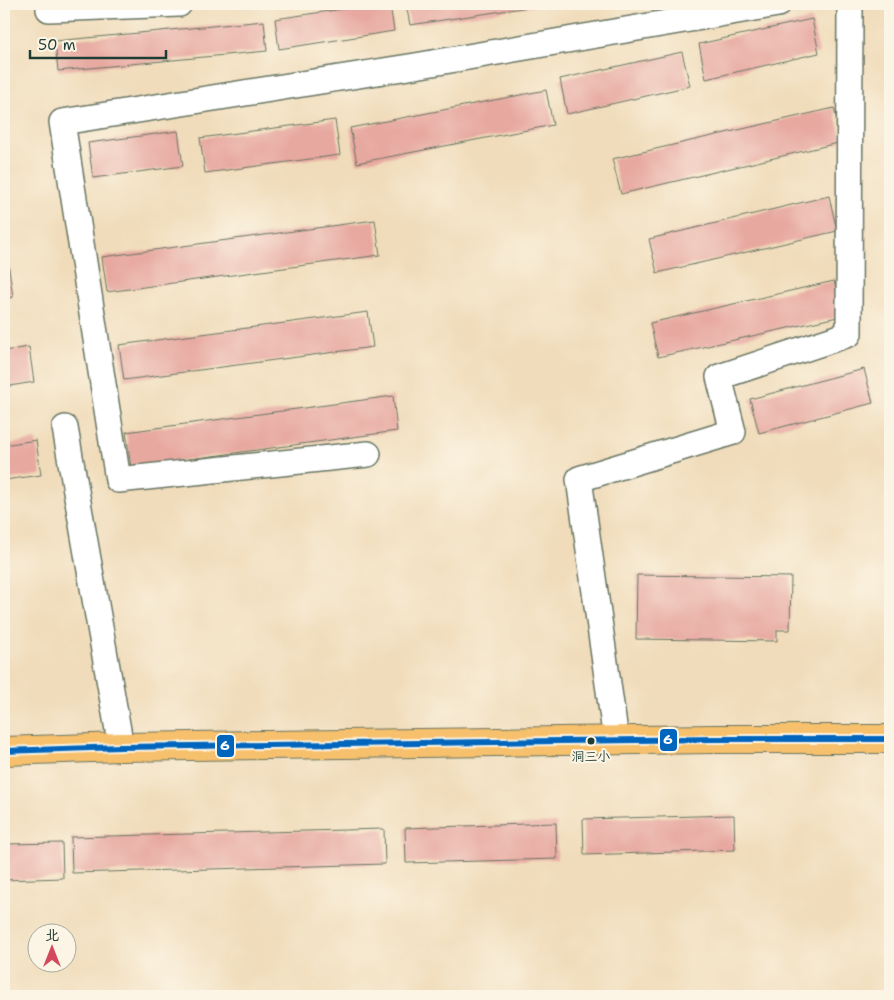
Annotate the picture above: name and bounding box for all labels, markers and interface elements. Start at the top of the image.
scale bar [30,28,166,60]
text: 50 m [38,35,76,55]
line badge: 6 [659,728,678,752]
text: 6 [663,730,673,748]
line badge: 6 [216,734,235,758]
text: 6 [220,736,230,754]
marker: 洞三小 [586,736,596,746]
place label: 洞三小 [571,748,611,765]
north arrow [28,922,78,972]
text: 北 [45,926,59,944]

